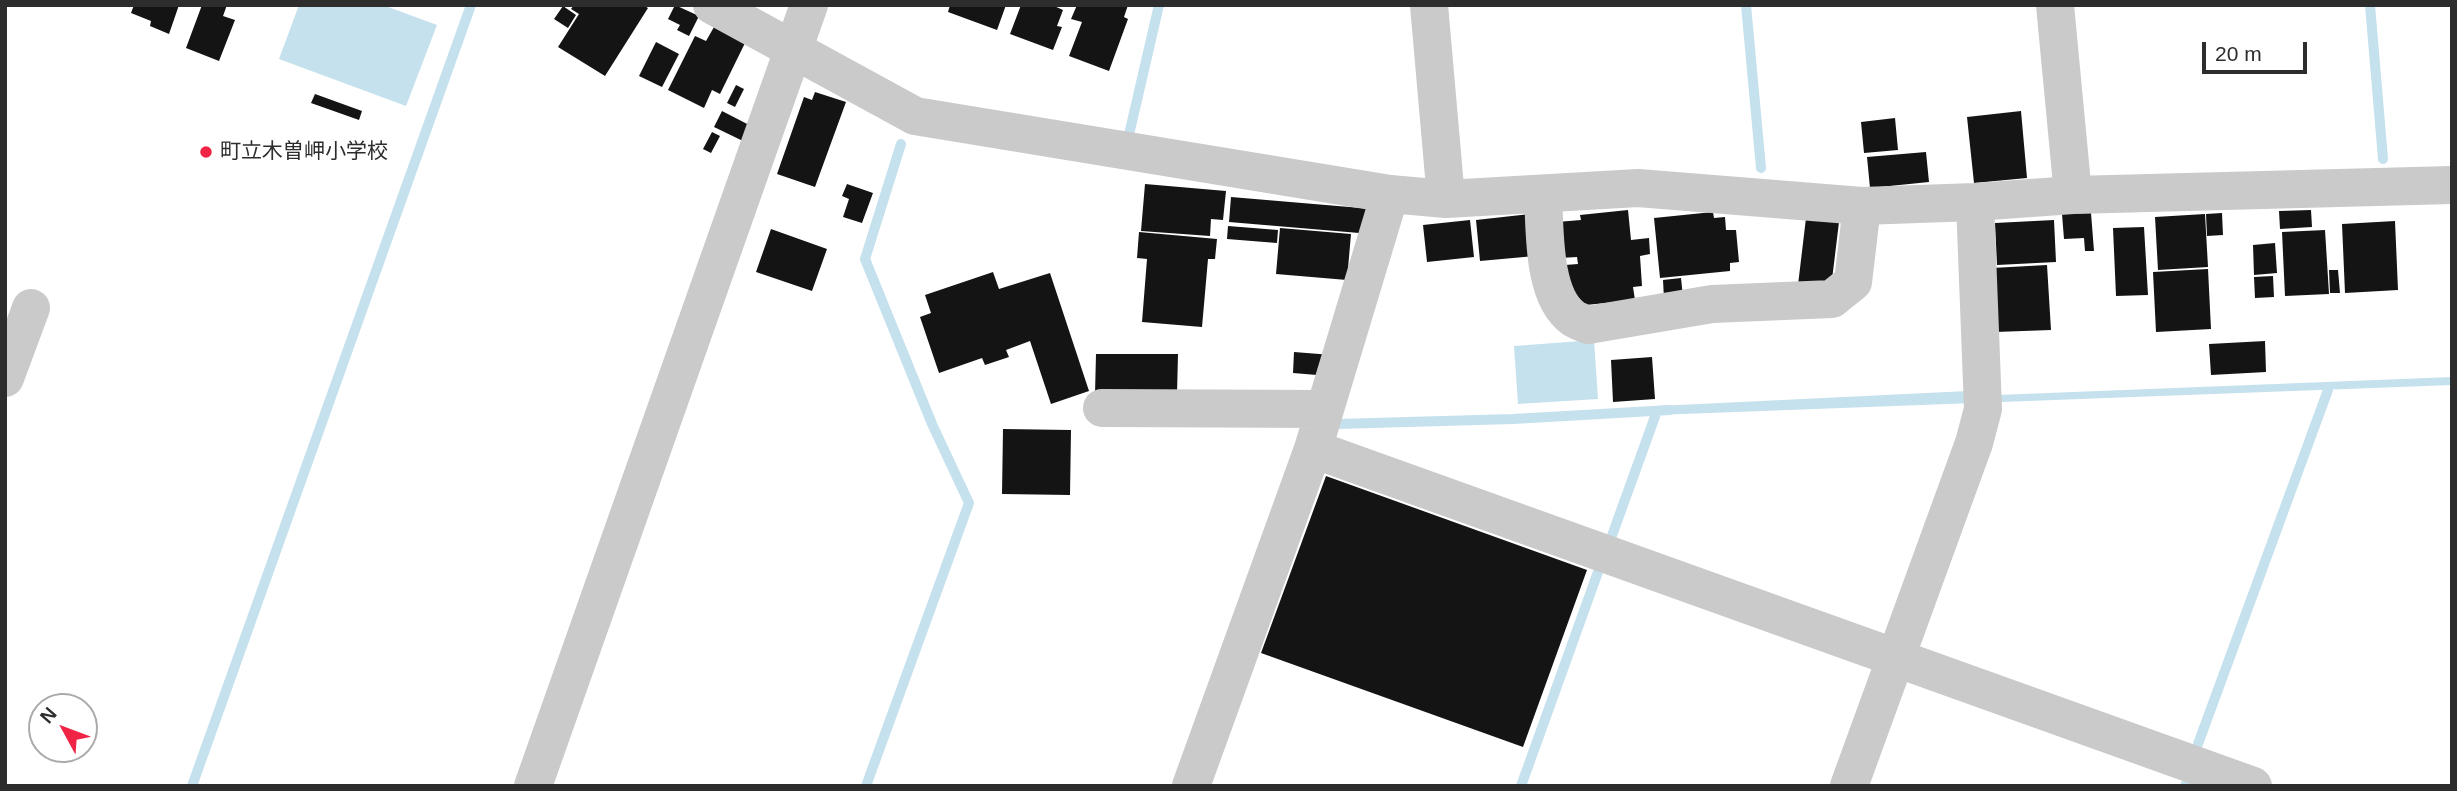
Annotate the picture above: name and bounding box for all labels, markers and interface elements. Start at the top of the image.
scale bar [2205,28,2310,72]
text: 20 m [2215,42,2262,65]
place label: 町立木曽岬小学校 [220,139,388,165]
marker: 町立木曽岬小学校 [198,144,214,160]
north arrow [28,693,98,763]
text: N [36,703,61,727]

